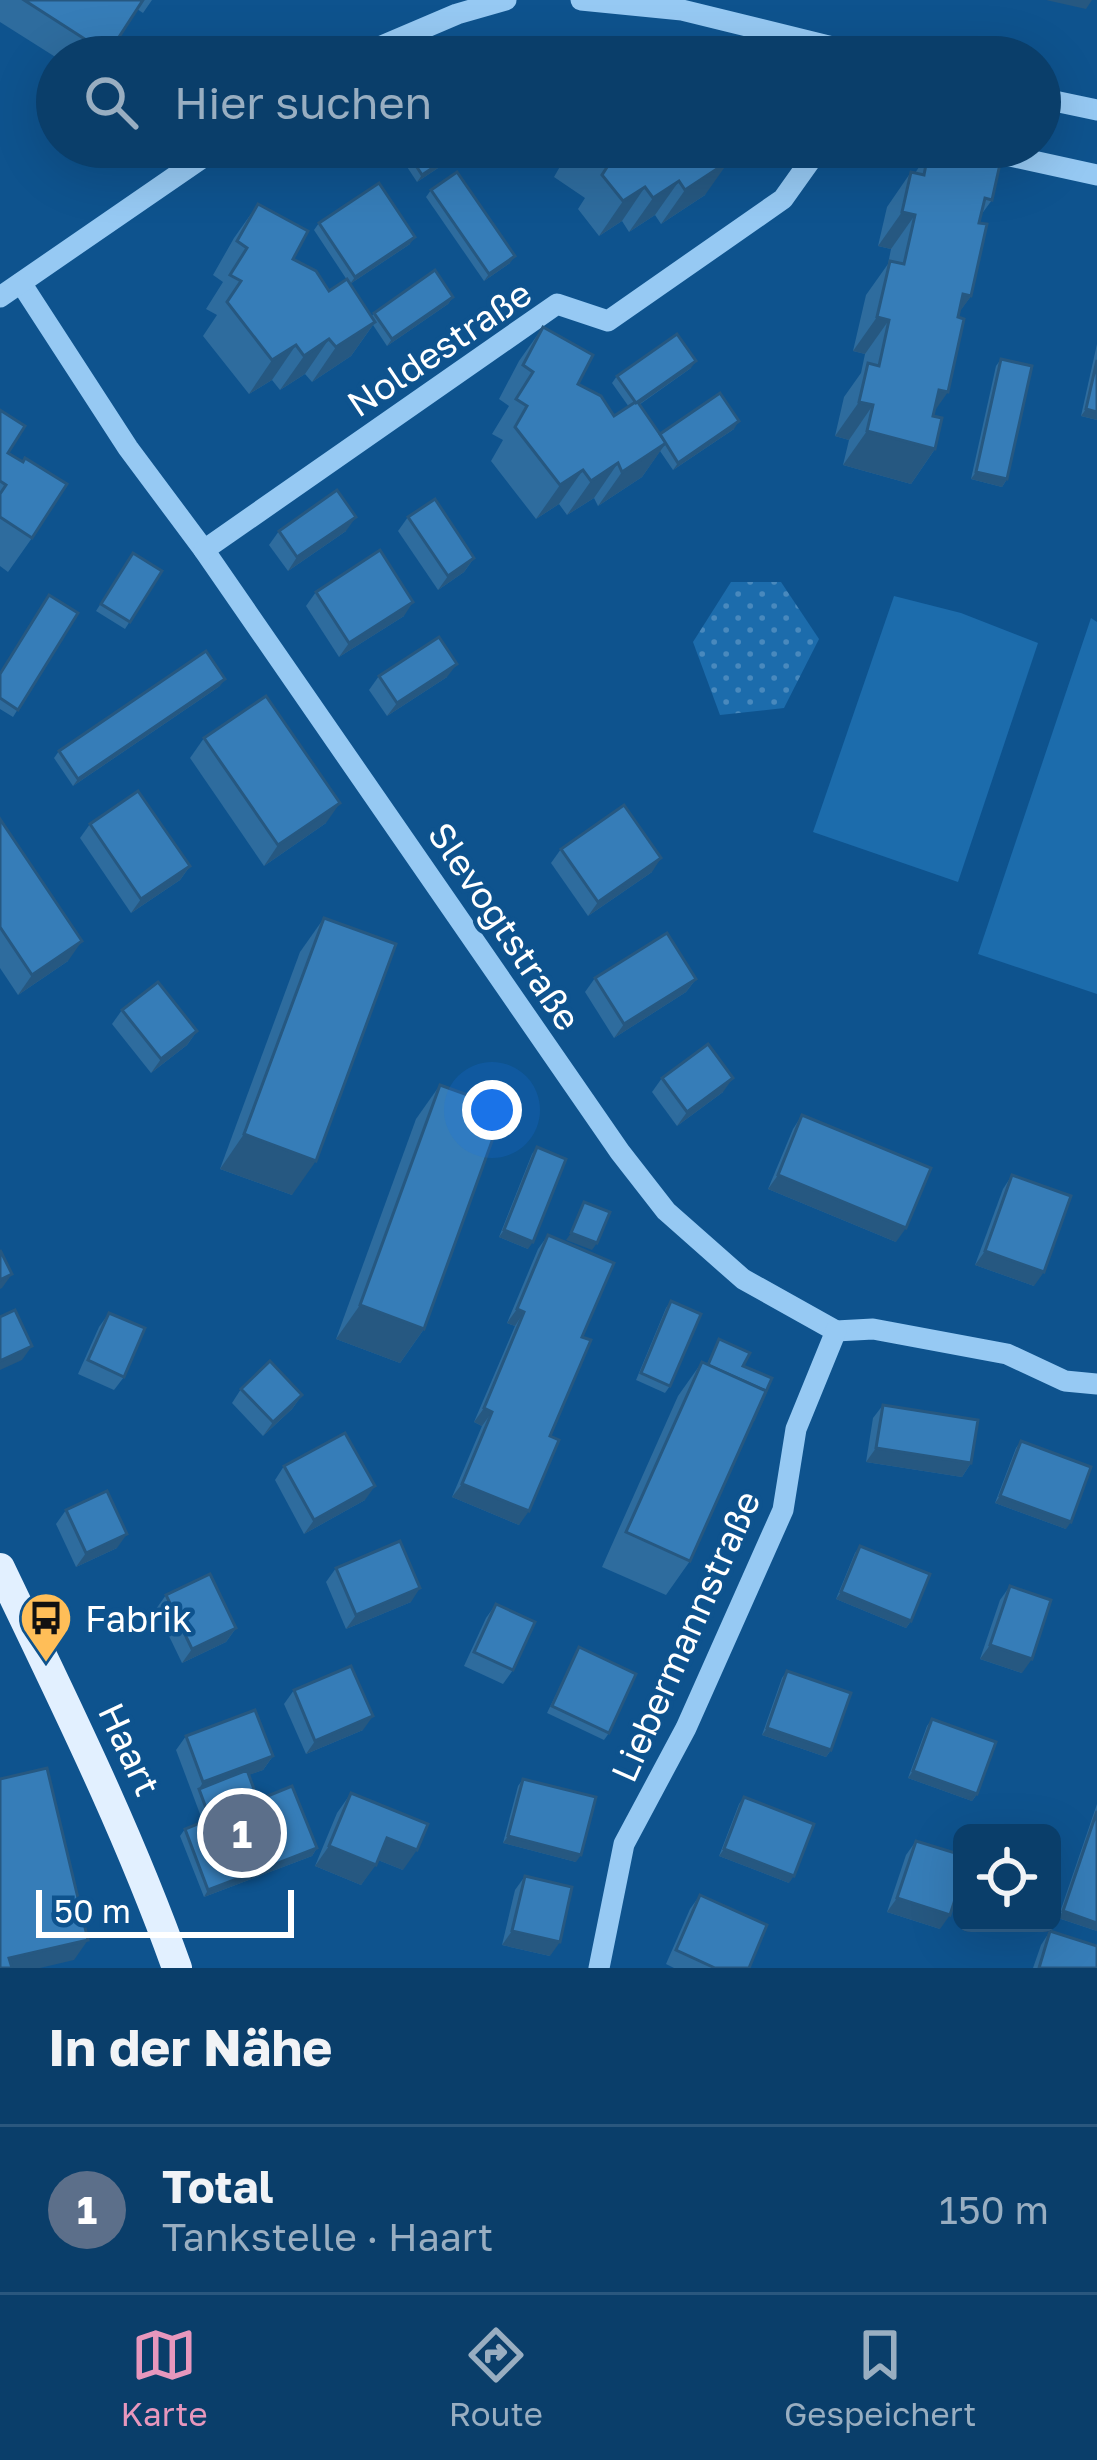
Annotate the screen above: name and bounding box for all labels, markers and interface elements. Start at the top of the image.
search box [36,36,1061,168]
icon: search [78,69,144,135]
text: Hier suchen [174,75,432,129]
street label: Noldestraße [339,271,539,425]
street label: Slevogtstraße [420,814,590,1038]
your location [462,1080,522,1140]
street label: Liebermannstraße [602,1484,768,1788]
bus stop icon: Fabrik [18,1590,74,1664]
place label: Fabrik [85,1597,192,1640]
street label: Haart [90,1696,170,1802]
pin: 1 [203,1788,281,1878]
map controls [953,1824,1061,1932]
button: locate [953,1824,1061,1932]
scale bar [36,1884,294,1937]
text: 50 m [54,1891,131,1930]
text: In der Nähe [48,2016,332,2077]
text: Total [162,2159,274,2213]
text: 1 [77,2186,97,2233]
text: 150 m [939,2186,1049,2233]
text: Tankstelle · Haart [162,2213,493,2260]
tab: Karte [121,2322,208,2433]
tab: Route [449,2322,543,2433]
tab: Gespeichert [784,2322,976,2433]

